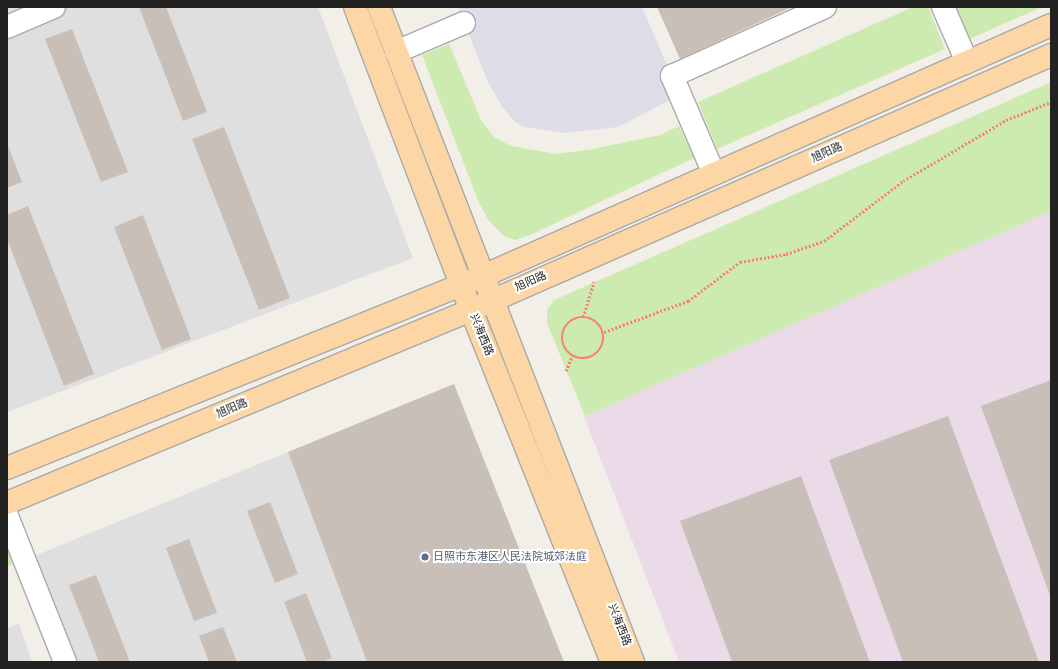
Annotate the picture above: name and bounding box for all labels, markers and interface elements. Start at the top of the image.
street label: 旭阳路 [809,140,845,166]
street label: 旭阳路 [513,269,549,295]
street label: 兴海西路 [467,312,495,358]
street label: 旭阳路 [214,396,250,422]
place label: 日照市东港区人民法院城郊法庭 [433,550,587,564]
marker: 日照市东港区人民法院城郊法庭 [420,552,430,562]
street label: 兴海西路 [605,602,633,648]

